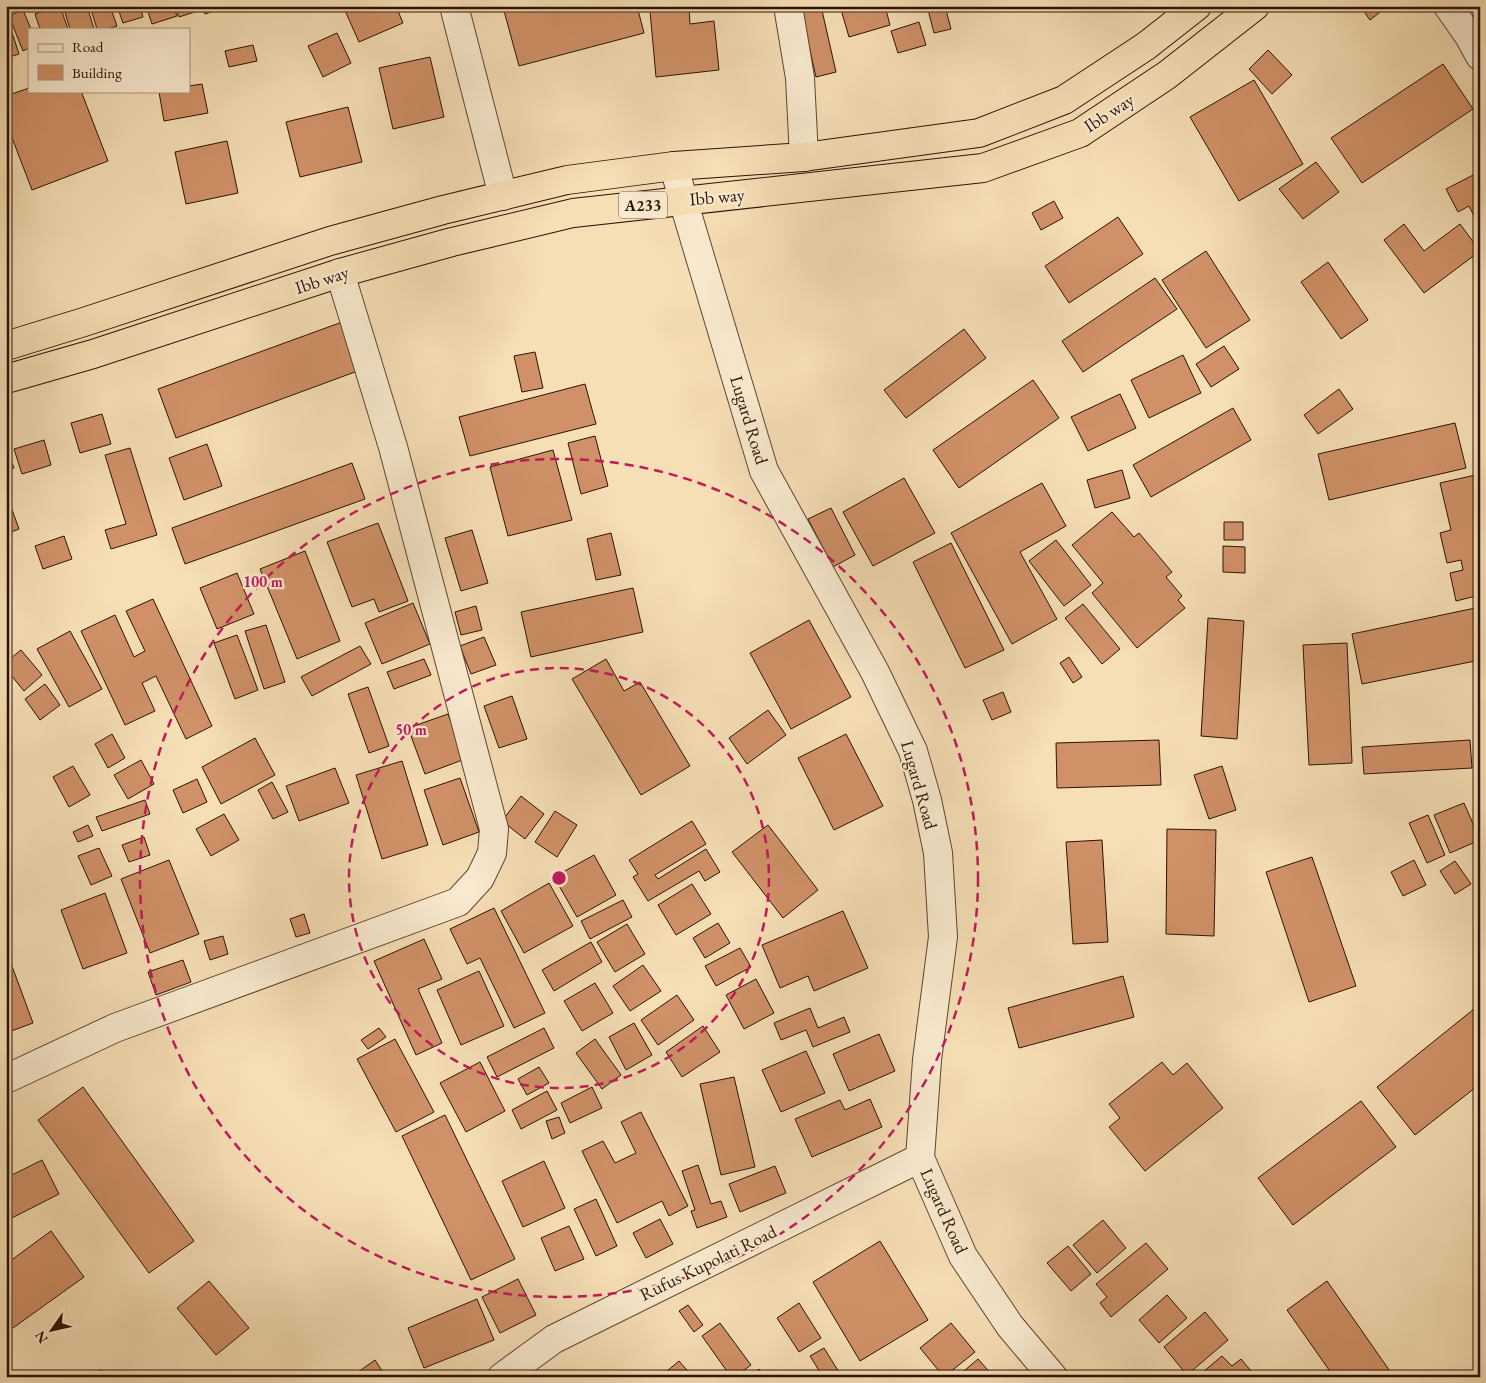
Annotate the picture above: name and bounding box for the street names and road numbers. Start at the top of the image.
street label: Ibb way [1079,88,1138,137]
street label: Ibb way [688,183,746,210]
road number: A233 [619,192,667,218]
street label: Ibb way [292,260,352,299]
street label: Lugard Road [725,373,774,468]
street label: Lugard Road [896,738,943,833]
street label: Lugard Road [915,1164,974,1258]
street label: Rufus Kupolati Road [636,1219,781,1306]

